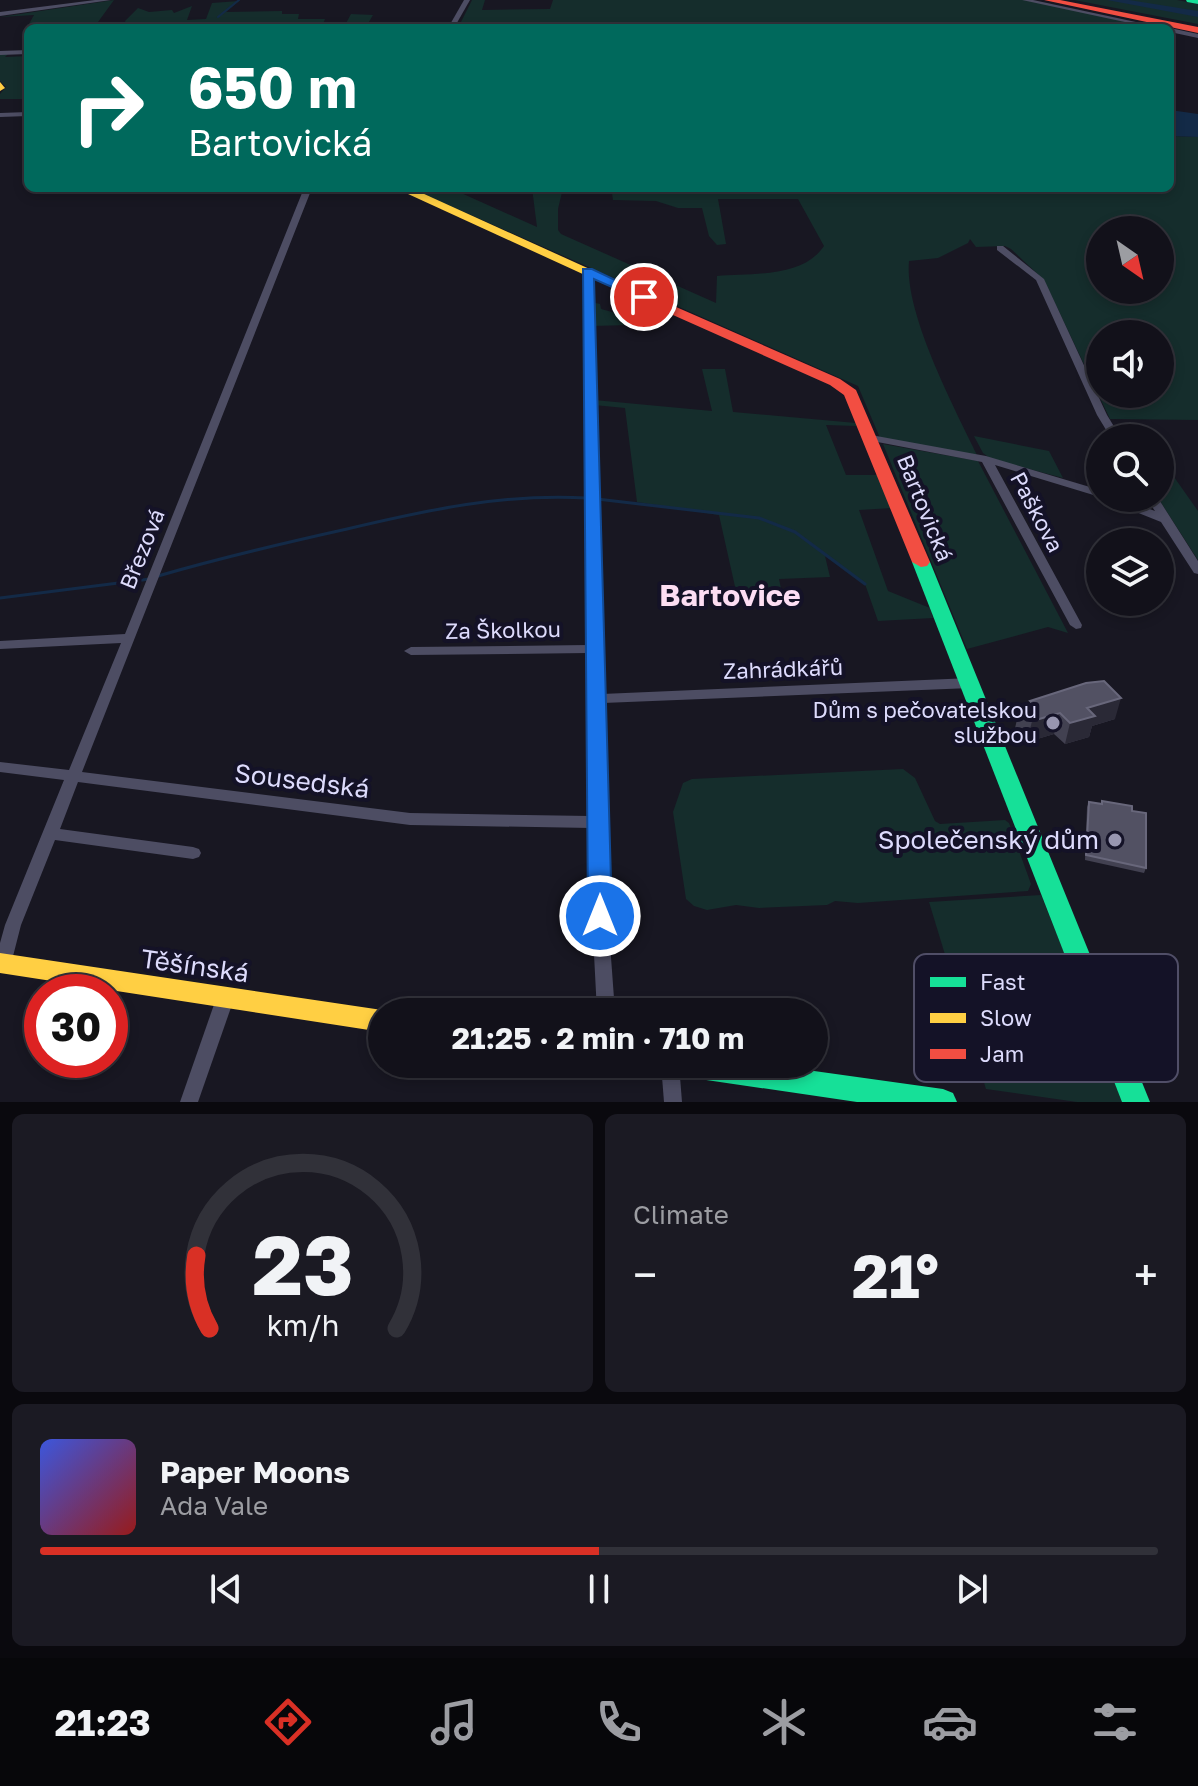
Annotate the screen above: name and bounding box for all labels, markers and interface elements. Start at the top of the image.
text: 650 m [188,53,357,120]
icon: right [56,56,160,160]
text: Bartovická [188,121,372,164]
north arrow [1086,216,1174,304]
map controls [1086,216,1174,616]
pin [610,263,678,331]
icon: arrive [622,275,666,319]
button: sound [1086,320,1174,408]
button: search [1086,424,1174,512]
street label: Bartovická [892,451,959,565]
street label: Paškova [1005,467,1070,557]
street label: Březová [113,505,170,593]
button: layers [1086,528,1174,616]
district label: Bartovice [659,577,801,613]
street label: Za Školkou [445,615,561,644]
street label: Zahrádkářů [723,653,843,684]
place label: Dům s pečovatelskou službou [812,696,1037,748]
marker: Dům s pečovatelskou službou [1044,714,1062,732]
street label: Sousedská [233,757,371,804]
place label: Společenský dům [878,824,1099,855]
marker: Společenský dům [1106,831,1124,849]
position arrow [558,874,642,958]
street label: Těšínská [139,943,251,988]
legend [914,954,1178,1082]
text: Fast [980,968,1026,995]
speed limit sign: 30 [24,974,128,1078]
text: Slow [980,1004,1032,1031]
text: 21:25 · 2 min · 710 m [452,1020,744,1056]
text: Jam [980,1040,1024,1067]
text: Climate [633,1199,729,1230]
text: 23 [252,1213,353,1313]
text: 21° [852,1239,939,1311]
text: − [633,1248,657,1301]
text: + [1134,1248,1158,1301]
text: km/h [266,1308,339,1342]
text: Paper Moons [160,1454,350,1490]
text: Ada Vale [160,1490,268,1521]
icon: previous [204,1567,248,1611]
icon: pause [577,1567,621,1611]
icon: next [950,1567,994,1611]
icon: directions [260,1694,316,1750]
icon: music [426,1694,482,1750]
icon: phone [591,1694,647,1750]
icon: climate [756,1694,812,1750]
icon: car [922,1694,978,1750]
icon: filters [1087,1694,1143,1750]
text: 21:23 [55,1701,151,1744]

